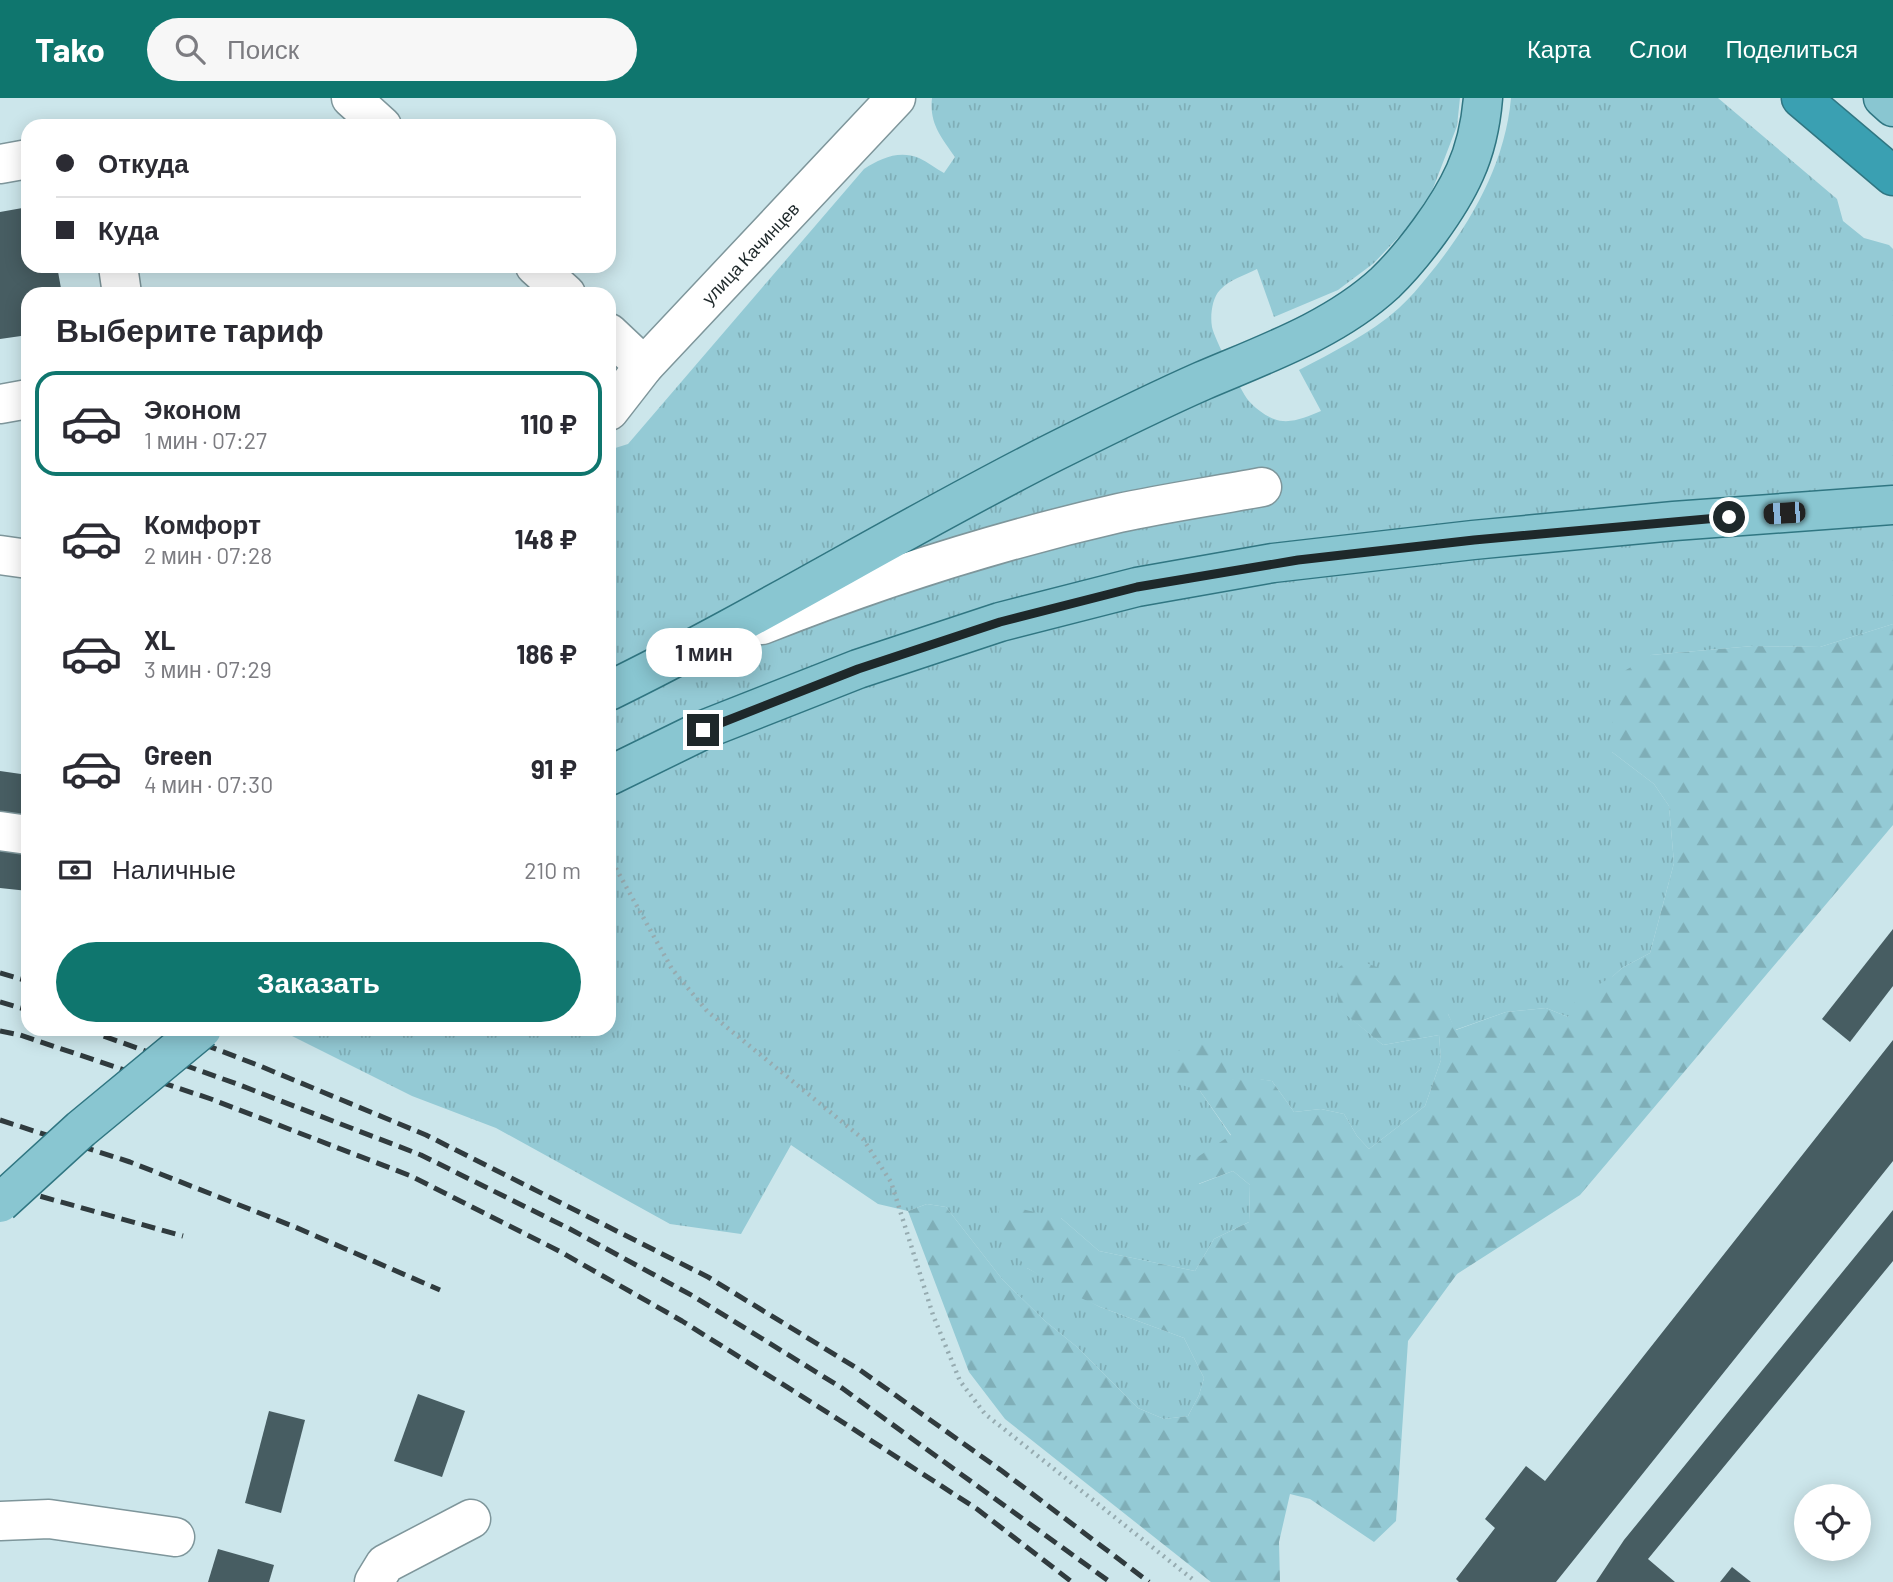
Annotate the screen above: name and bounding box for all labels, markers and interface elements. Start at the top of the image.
search box [147,18,637,81]
text: Tako [35,29,105,69]
icon: search [171,30,209,68]
text: Поиск [227,33,299,64]
text: Карта [1527,34,1591,63]
text: Слои [1629,34,1687,63]
text: Поделиться [1725,34,1858,63]
text: Откуда [98,147,189,178]
street label: улица Качинцев [697,197,804,309]
text: Куда [98,214,159,245]
text: Выберите тариф [56,310,324,348]
icon: car [60,392,123,455]
text: Эконом [144,393,242,424]
text: 110 ₽ [520,408,577,439]
text: 1 мин · 07:27 [144,426,267,454]
route start [1713,501,1745,533]
car [1763,501,1806,525]
icon: car [60,507,123,570]
text: Комфорт [144,508,261,539]
text: 148 ₽ [515,523,577,554]
text: 2 мин · 07:28 [144,541,272,569]
icon: car [60,622,123,685]
text: XL [144,624,175,655]
callout: 1 мин [645,628,761,678]
text: 186 ₽ [516,638,577,669]
text: 1 мин [675,638,733,666]
text: 3 мин · 07:29 [144,655,272,683]
route end [687,714,719,746]
icon: car [60,737,123,800]
text: Green [144,739,212,770]
text: 91 ₽ [531,753,577,784]
text: 4 мин · 07:30 [144,770,273,798]
icon: cash [56,851,94,889]
text: Наличные [112,853,236,884]
text: 210 m [524,856,581,884]
button: Заказать [56,942,581,1022]
map controls [1794,1484,1871,1561]
button: locate [1794,1484,1871,1561]

